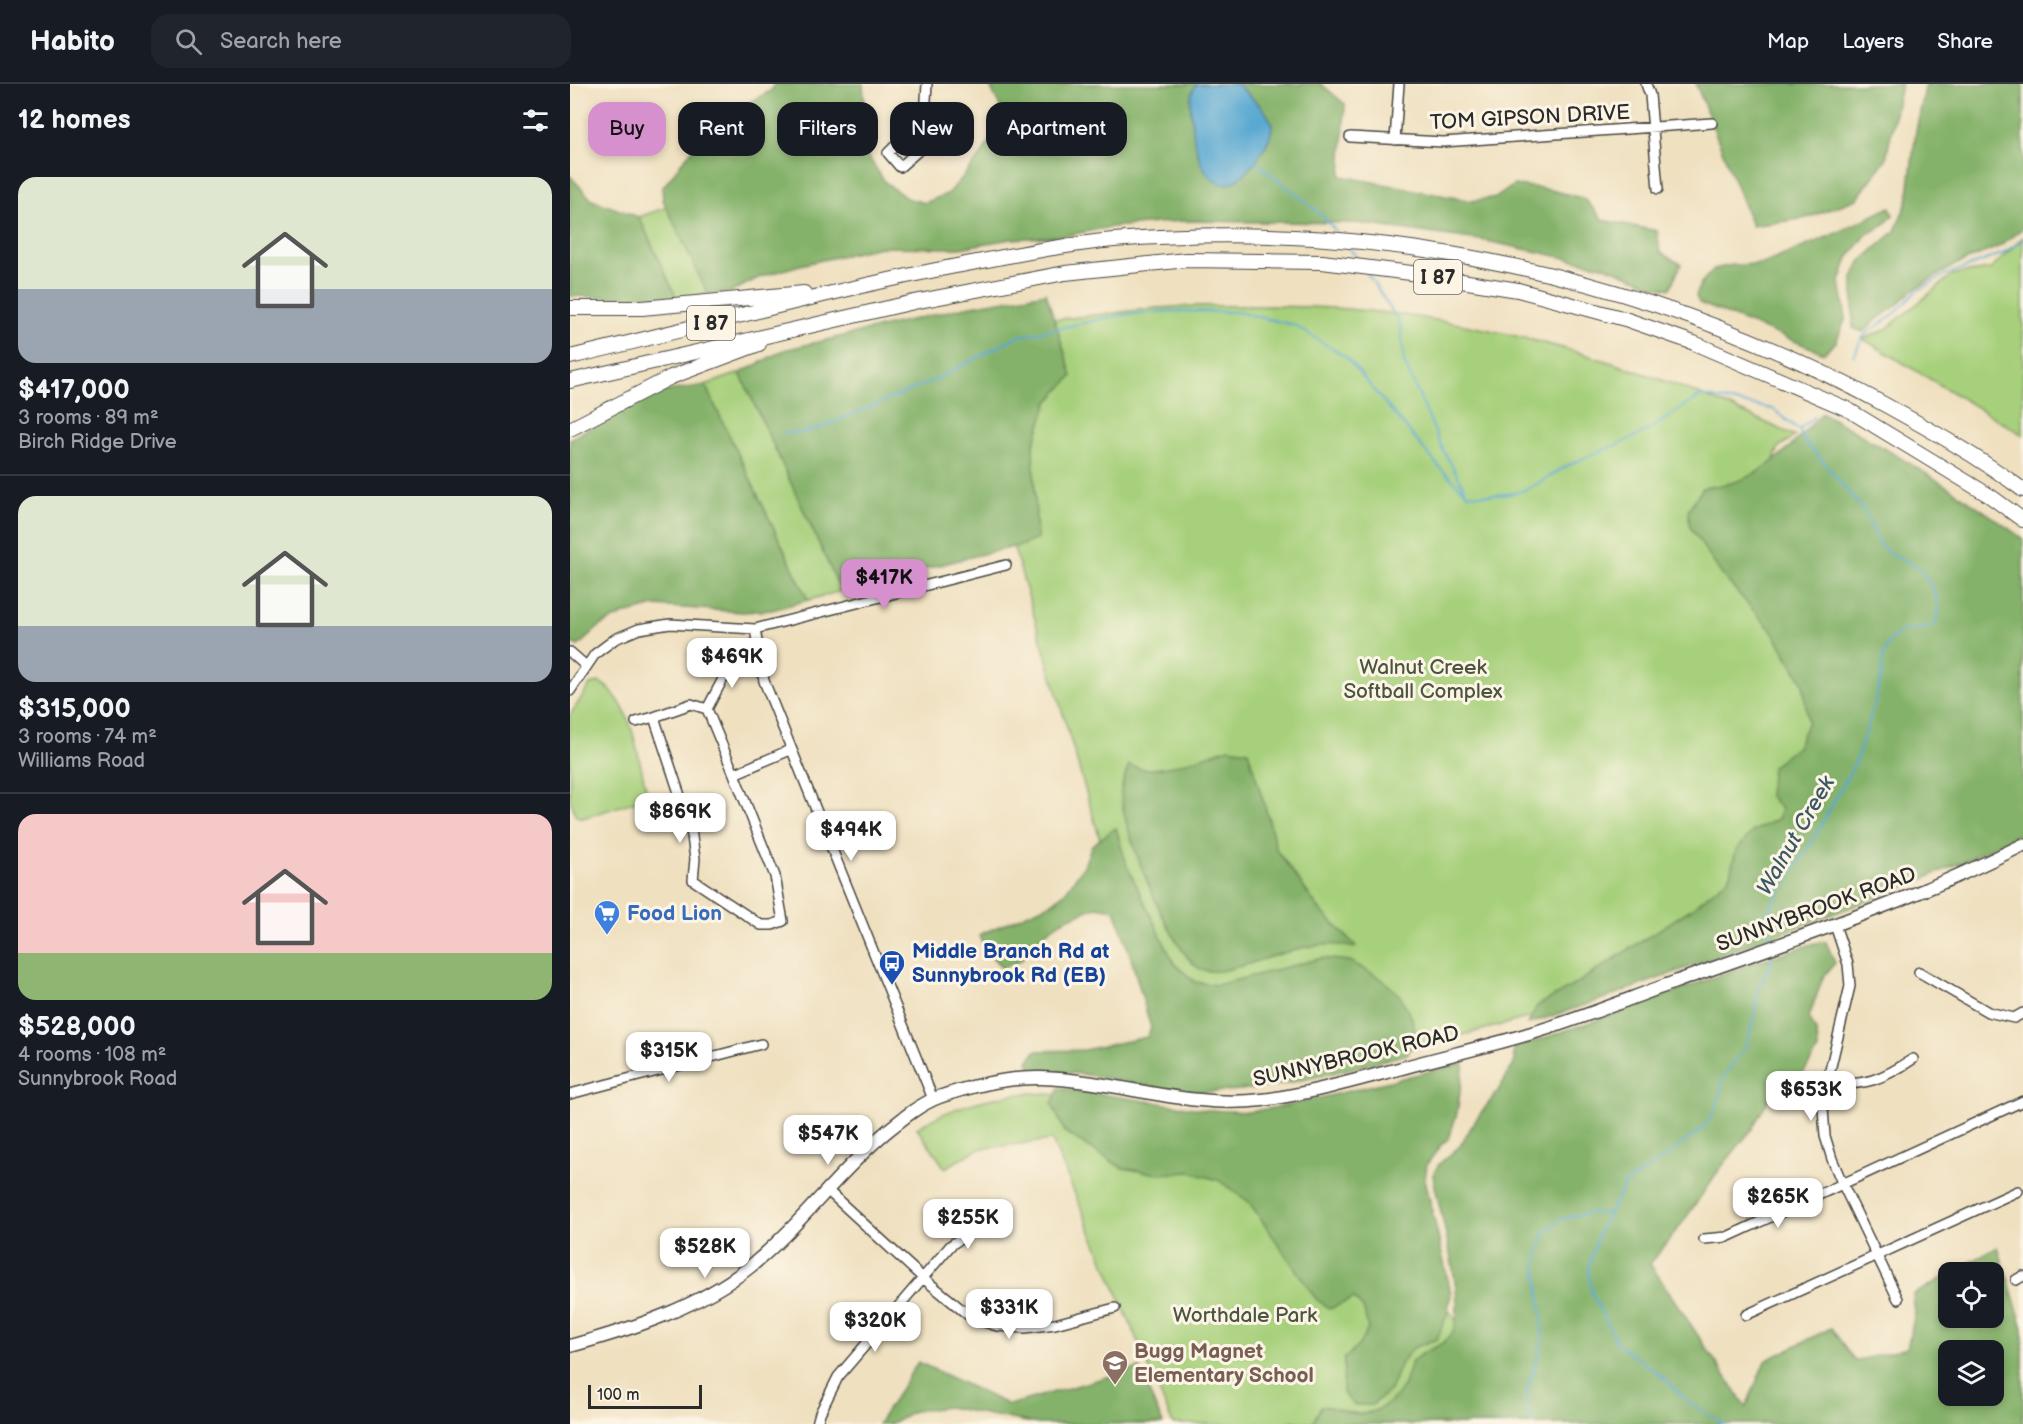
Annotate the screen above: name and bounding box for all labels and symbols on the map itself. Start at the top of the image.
street label: TOM GIPSON DRIVE [1429,100,1631,135]
road number: I 87 [1414,260,1462,294]
road number: I 87 [687,306,735,340]
pin: $417K [842,559,926,610]
pin: $469K [690,638,774,689]
park label: Walnut Creek Softball Complex [1343,655,1503,704]
water label: Walnut Creek [1751,770,1842,900]
pin: $869K [638,793,722,844]
pin: $494K [809,811,893,862]
street label: SUNNYBROOK ROAD [1713,862,1919,957]
supermarket icon: Food Lion [592,898,622,936]
place label: Food Lion [627,901,722,926]
place label: Middle Branch Rd at Sunnybrook Rd (EB) [912,939,1109,988]
bus stop icon: Middle Branch Rd at Sunnybrook Rd (EB) [877,948,907,986]
street label: SUNNYBROOK ROAD [1251,1021,1462,1092]
pin: $315K [627,1032,711,1083]
pin: $653K [1769,1071,1853,1122]
pin: $547K [786,1115,870,1166]
pin: $265K [1736,1178,1820,1229]
pin: $255K [926,1199,1010,1250]
pin: $528K [663,1228,747,1279]
pin: $331K [967,1289,1051,1340]
pin: $320K [833,1302,917,1353]
park label: Worthdale Park [1173,1303,1318,1328]
place label: Bugg Magnet Elementary School [1134,1339,1314,1388]
school or university icon: Bugg Magnet Elementary School [1100,1348,1130,1386]
scale bar [588,1382,702,1410]

